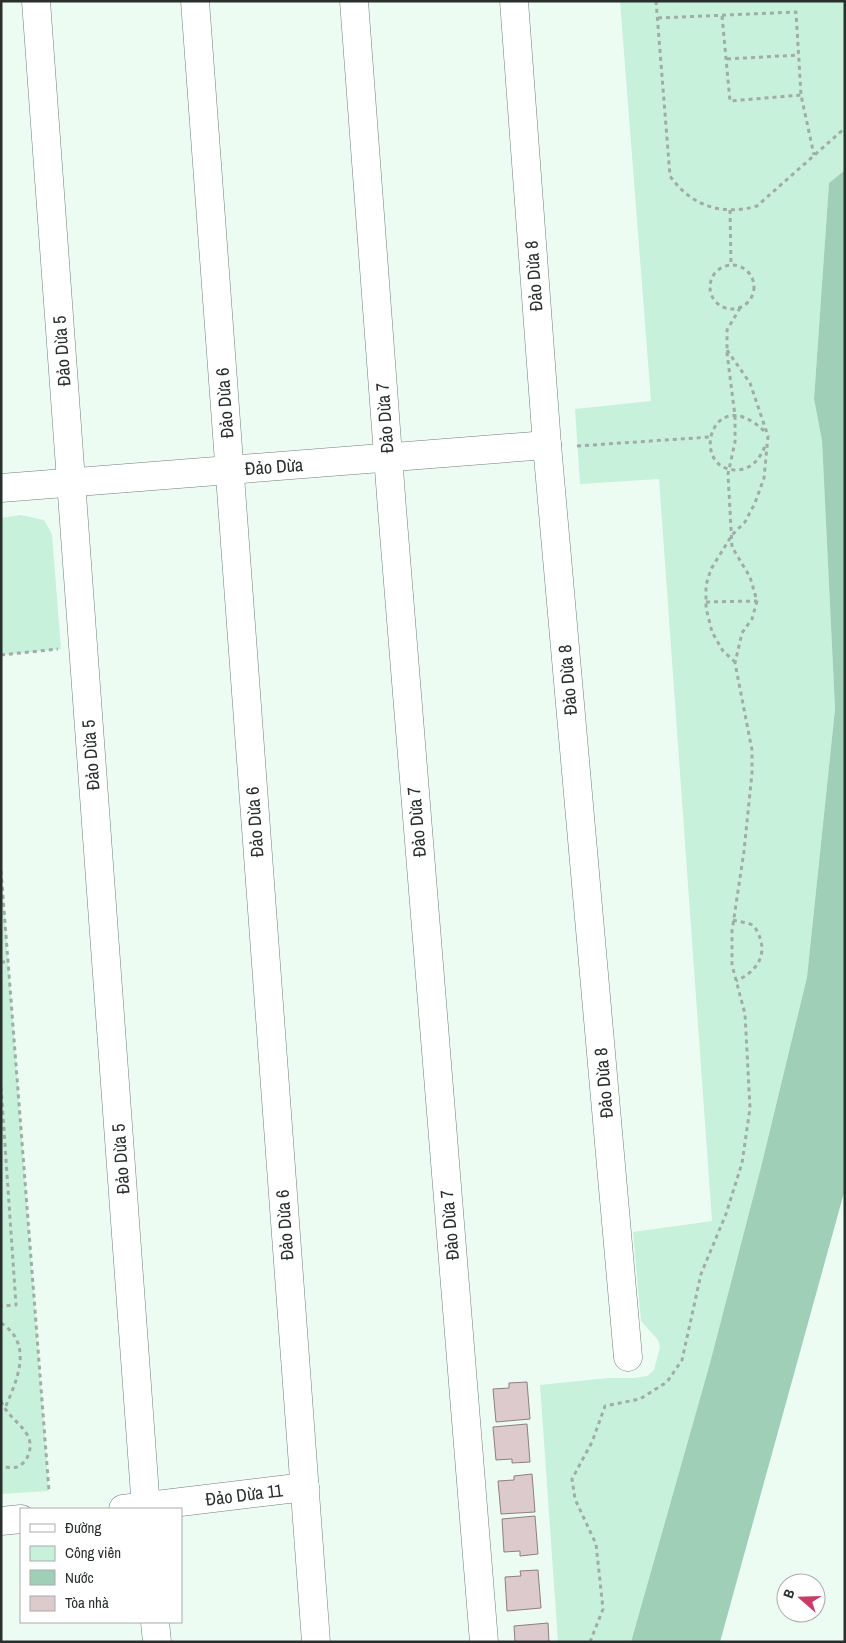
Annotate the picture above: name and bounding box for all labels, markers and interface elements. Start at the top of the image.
street label: Đảo Dừa 8 [519,240,548,312]
street label: Đảo Dừa 5 [47,315,76,387]
street label: Đảo Dừa 6 [210,367,239,439]
street label: Đảo Dừa 7 [370,382,399,454]
street label: Đảo Dừa [244,452,304,481]
street label: Đảo Dừa 8 [552,644,583,716]
street label: Đảo Dừa 5 [76,719,105,791]
street label: Đảo Dừa 6 [240,786,269,858]
street label: Đảo Dừa 7 [401,786,432,858]
street label: Đảo Dừa 8 [588,1047,619,1119]
street label: Đảo Dừa 5 [106,1123,135,1195]
street label: Đảo Dừa 6 [270,1189,299,1261]
street label: Đảo Dừa 7 [434,1189,465,1261]
street label: Đảo Dừa 11 [204,1477,285,1512]
legend [20,1508,182,1623]
text: Đường [65,1517,101,1538]
text: Công viên [65,1542,121,1563]
text: Nước [65,1567,94,1588]
north arrow [776,1573,826,1623]
text: B [779,1587,799,1601]
text: Tòa nhà [65,1592,109,1613]

